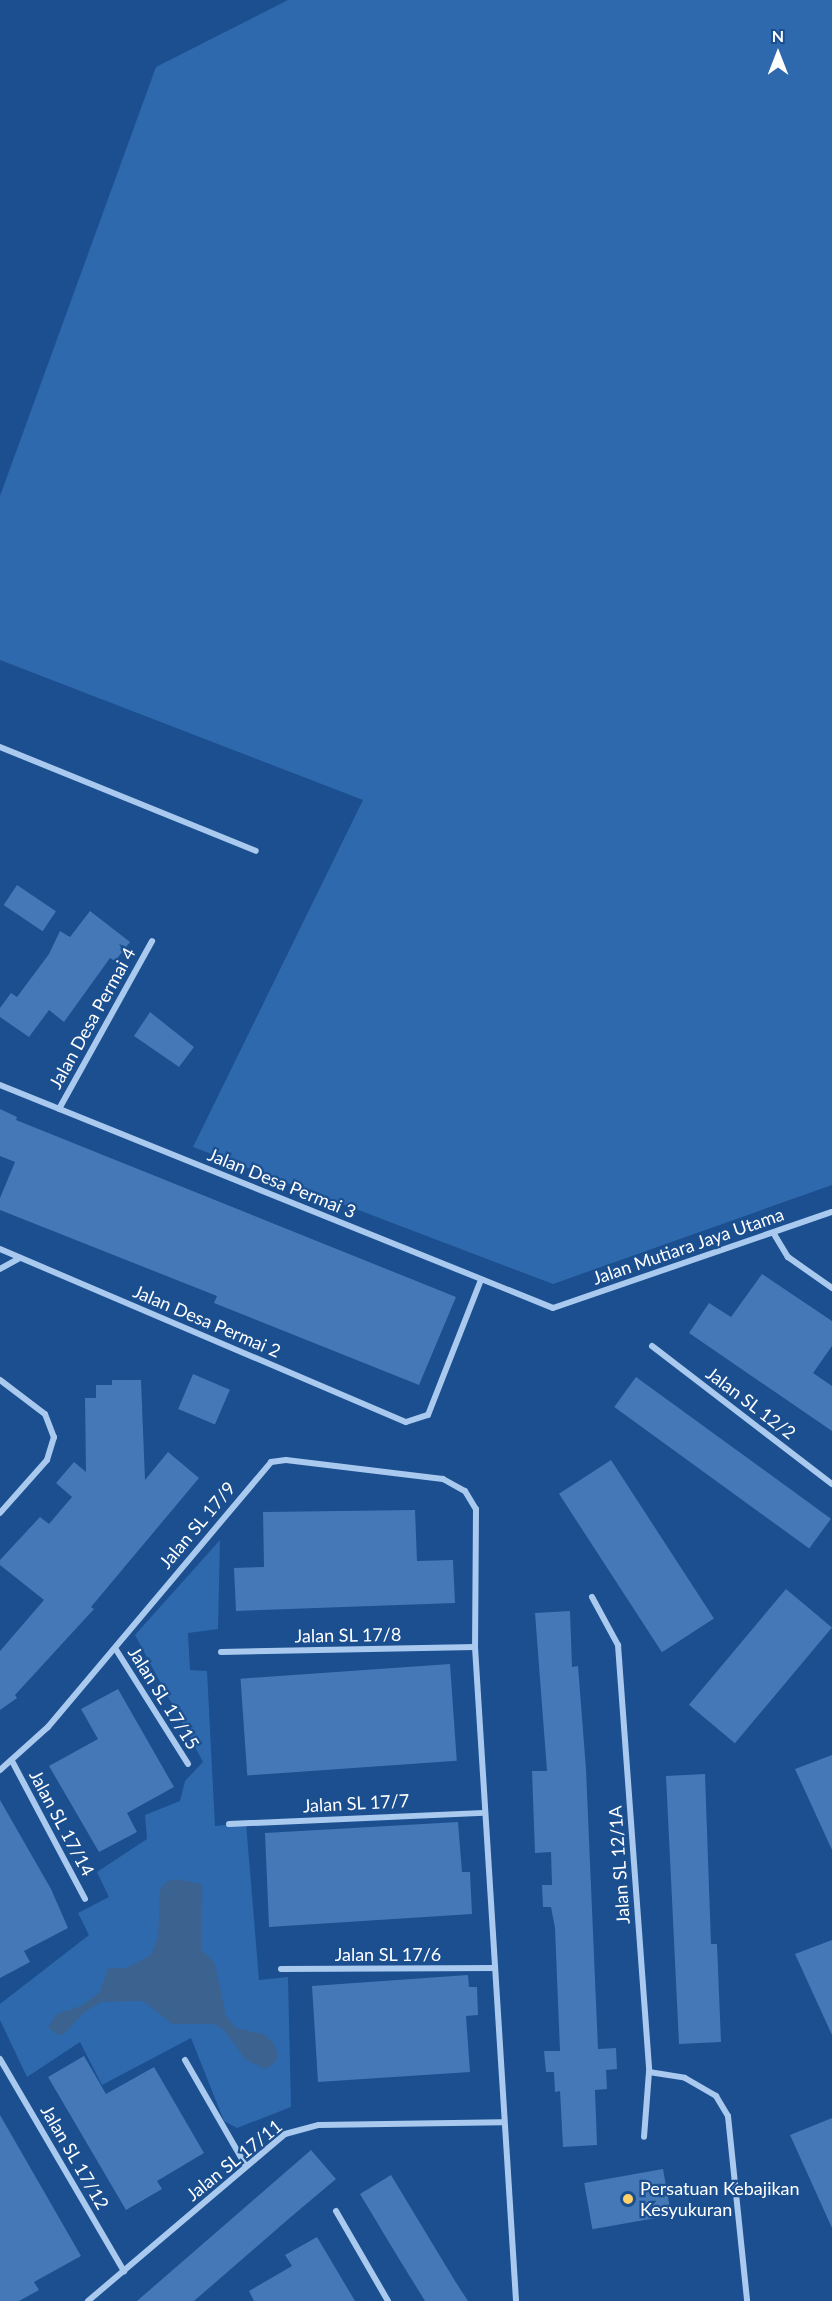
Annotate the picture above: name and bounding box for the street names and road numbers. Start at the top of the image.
street label: Jalan Desa Permai 4 [44,944,140,1092]
street label: Jalan Desa Permai 3 [205,1143,359,1223]
street label: Jalan Mutiara Jaya Utama [589,1203,787,1289]
street label: Jalan Desa Permai 2 [130,1280,284,1362]
street label: Jalan SL 12/2 [702,1362,800,1444]
street label: Jalan SL 17/9 [154,1477,240,1573]
street label: Jalan SL 17/8 [294,1623,402,1647]
street label: Jalan SL 17/15 [124,1642,204,1754]
street label: Jalan SL 17/14 [25,1766,99,1880]
street label: Jalan SL 17/7 [302,1789,410,1817]
street label: Jalan SL 12/1A [604,1805,634,1925]
street label: Jalan SL 17/6 [334,1943,442,1965]
street label: Jalan SL 17/12 [36,2101,114,2213]
street label: Jalan SL 17/11 [182,2115,286,2205]

